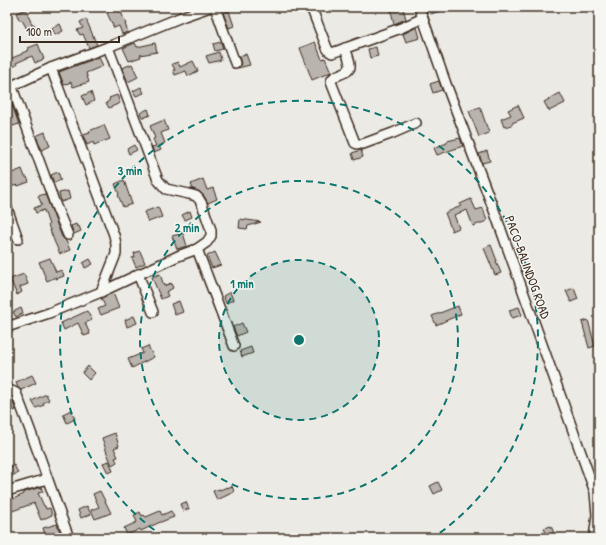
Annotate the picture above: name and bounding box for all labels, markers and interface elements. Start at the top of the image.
scale bar [20,18,119,44]
text: 100 m [26,23,52,40]
text: 3 min [118,162,143,179]
street label: PACO-BALINDOG ROAD [501,213,555,322]
text: 2 min [175,219,200,236]
text: 1 min [230,275,254,292]
centre of rings [292,333,306,347]

